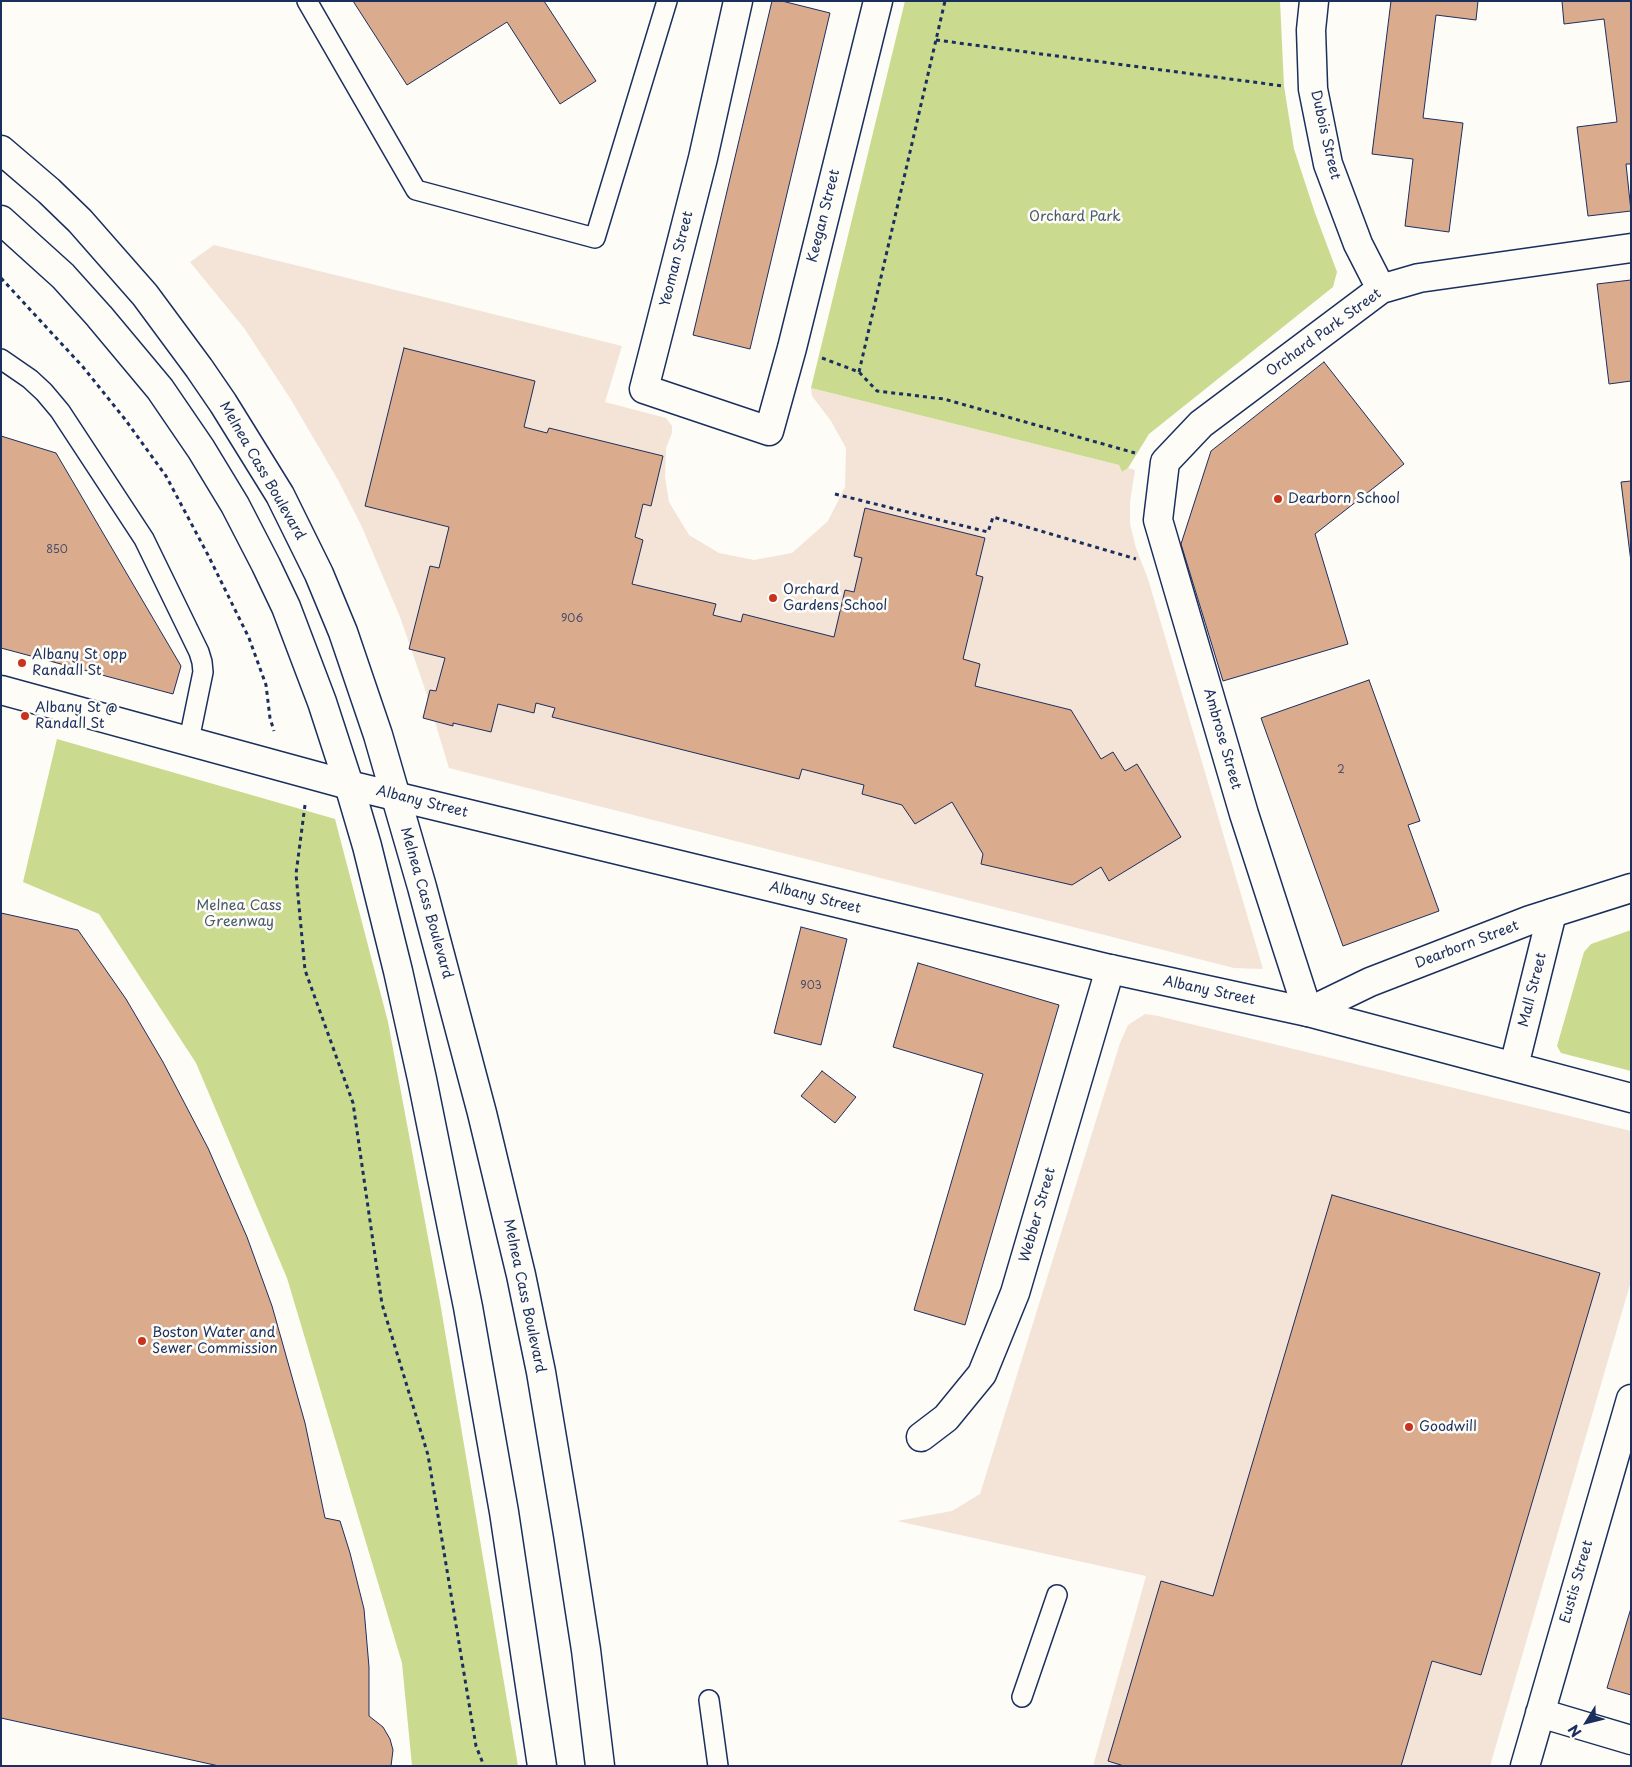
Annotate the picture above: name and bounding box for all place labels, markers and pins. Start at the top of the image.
place label: Dearborn School [1288,491,1400,507]
marker: Dearborn School [1272,493,1284,505]
place label: Orchard Gardens School [783,582,887,614]
marker: Orchard Gardens School [767,592,779,604]
place label: Albany St opp Randall St [32,647,127,680]
marker: Albany St opp Randall St [16,657,28,669]
place label: Albany St @ Randall St [35,700,117,732]
marker: Albany St @ Randall St [19,710,31,722]
place label: Boston Water and Sewer Commission [152,1325,278,1358]
marker: Boston Water and Sewer Commission [136,1335,148,1347]
place label: Goodwill [1419,1419,1477,1435]
marker: Goodwill [1403,1421,1415,1433]

